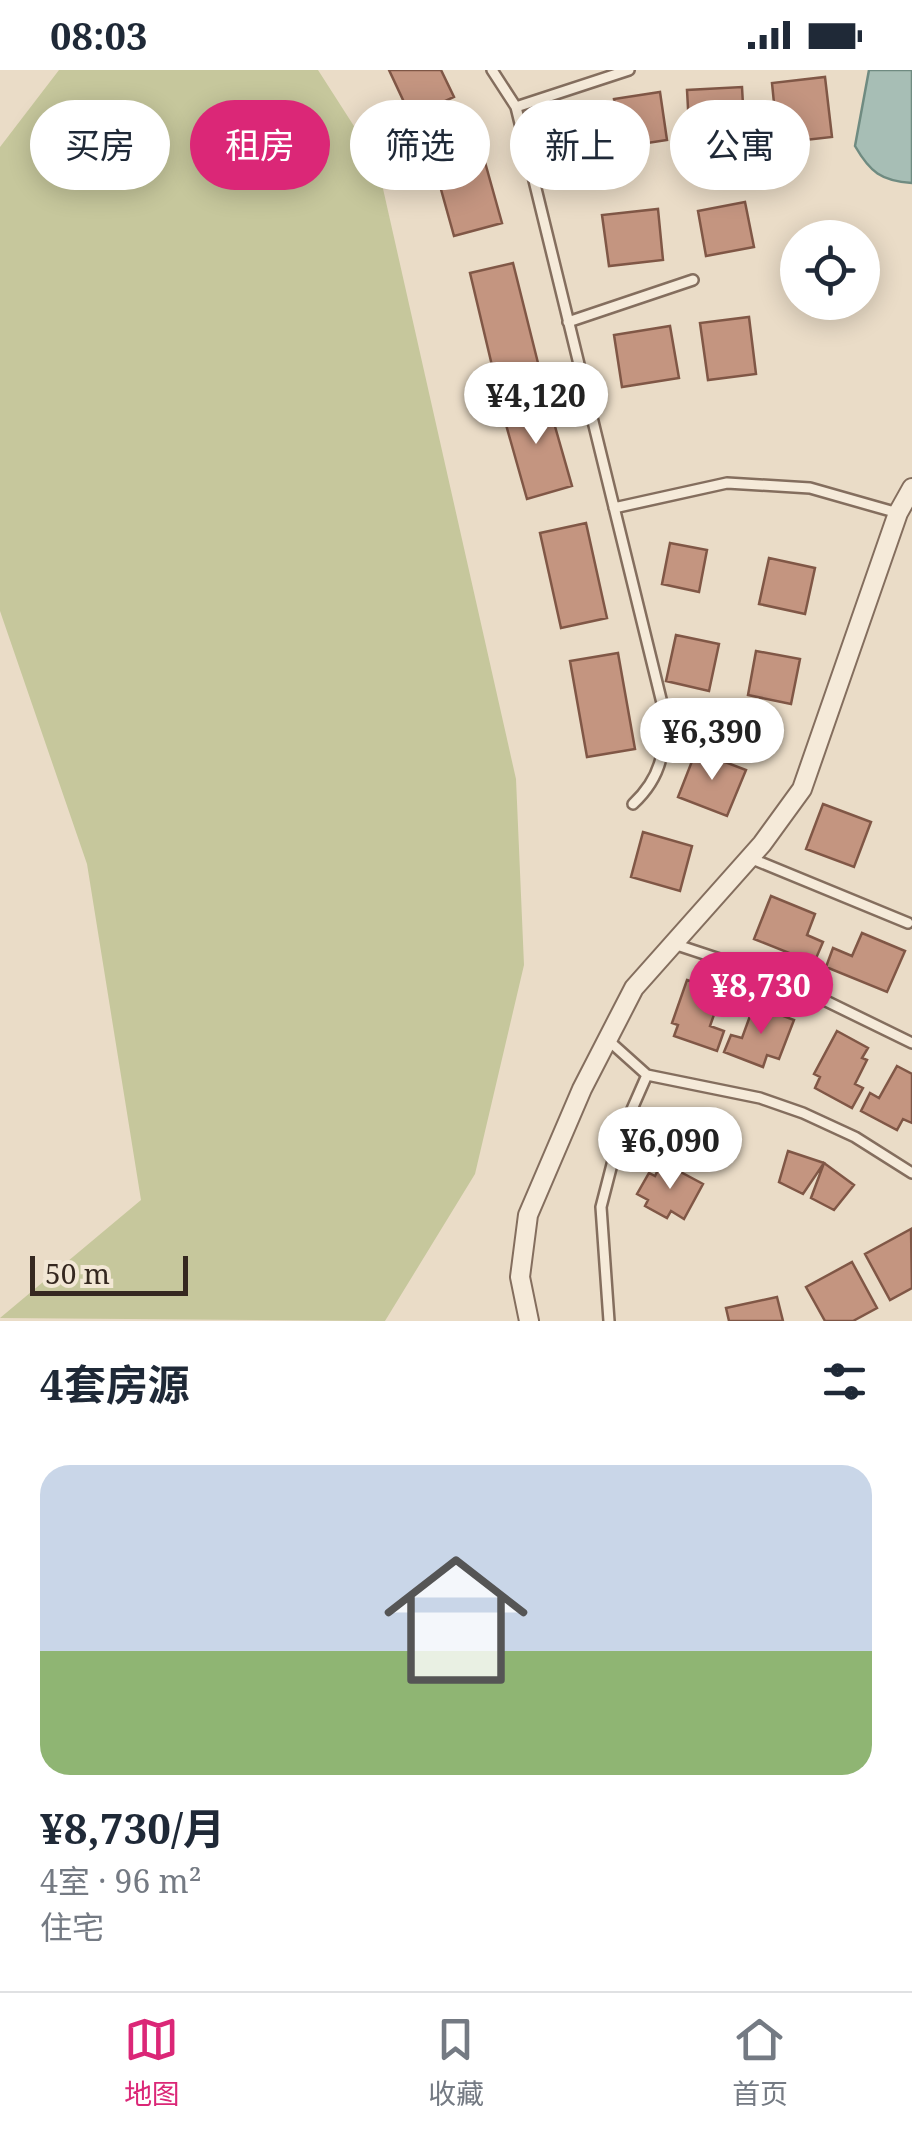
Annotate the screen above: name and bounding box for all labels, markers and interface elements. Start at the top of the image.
text: 08:03 [50,9,147,61]
chip: 买房 [30,100,170,190]
chip: 租房 [190,100,330,190]
chip: 筛选 [350,100,490,190]
chip: 新上 [510,100,650,190]
chip: 公寓 [670,100,810,190]
map controls [780,220,880,320]
button: locate [780,220,880,320]
pin: ¥4,120 [455,362,617,447]
text: ¥4,120 [486,373,586,416]
pin: ¥6,390 [631,698,793,783]
text: ¥6,390 [662,709,762,752]
pin: ¥8,730 [680,952,842,1037]
text: ¥8,730 [711,963,811,1006]
pin: ¥6,090 [589,1107,751,1192]
text: ¥6,090 [620,1118,720,1161]
scale bar [30,1251,188,1296]
text: 50 m [45,1254,110,1292]
icon: filters [817,1354,872,1409]
text: 4套房源 [40,1355,190,1412]
icon: home [366,1530,546,1710]
text: ¥8,730/月 [40,1799,225,1856]
text: 4室 · 96 m² [40,1859,202,1902]
text: 住宅 [40,1905,104,1948]
tab: 地图 [124,2012,180,2112]
tab: 收藏 [428,2012,484,2112]
tab: 首页 [732,2012,788,2112]

